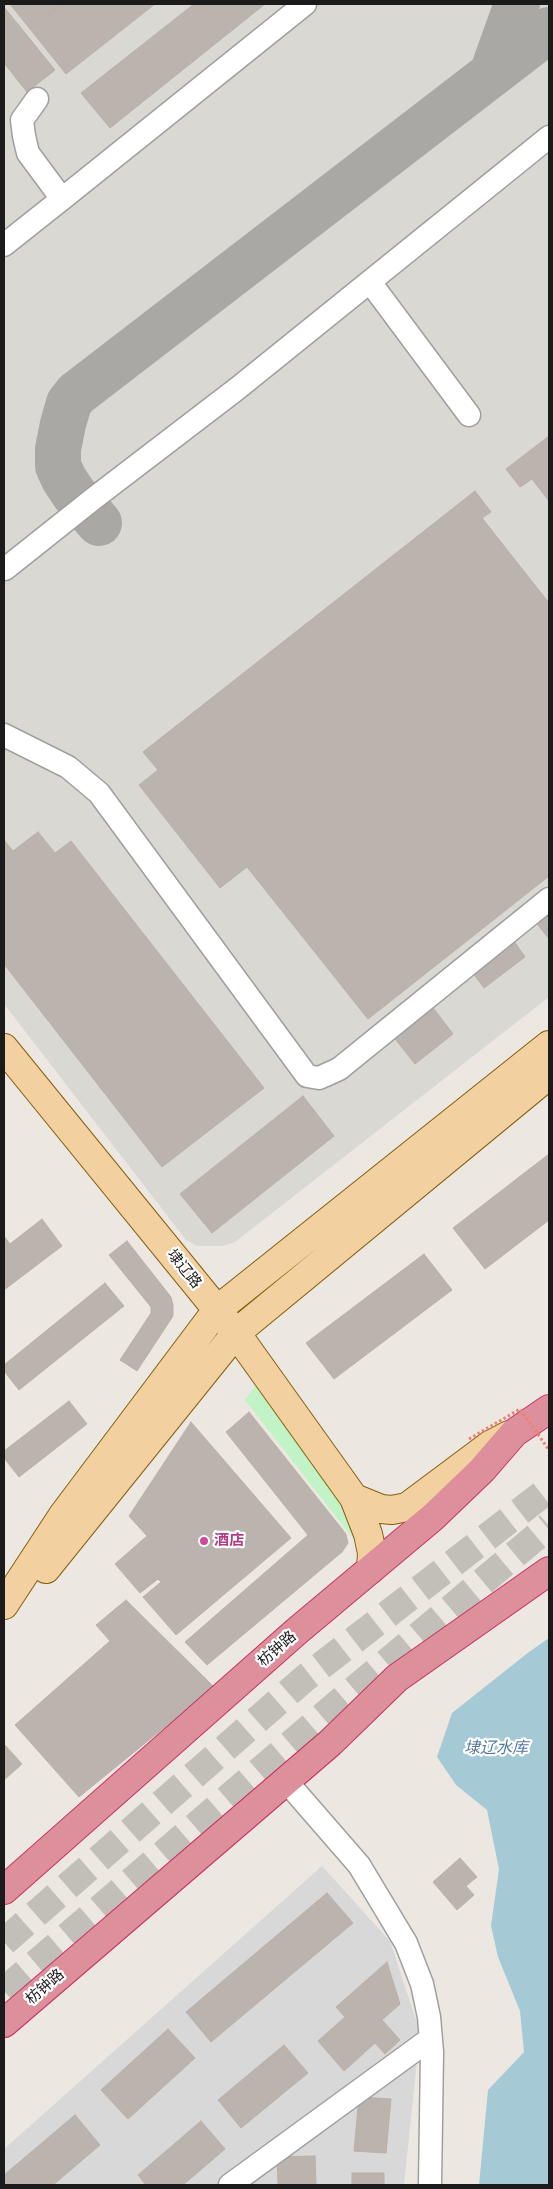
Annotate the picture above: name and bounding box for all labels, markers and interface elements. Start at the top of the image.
street label: 埭辽路 [163,1246,205,1292]
place label: 酒店 [214,1532,244,1550]
marker: 酒店 [198,1535,210,1547]
street label: 枋钟路 [254,1627,300,1671]
water label: 埭辽水库 [464,1738,528,1758]
street label: 枋钟路 [22,1965,68,2009]

